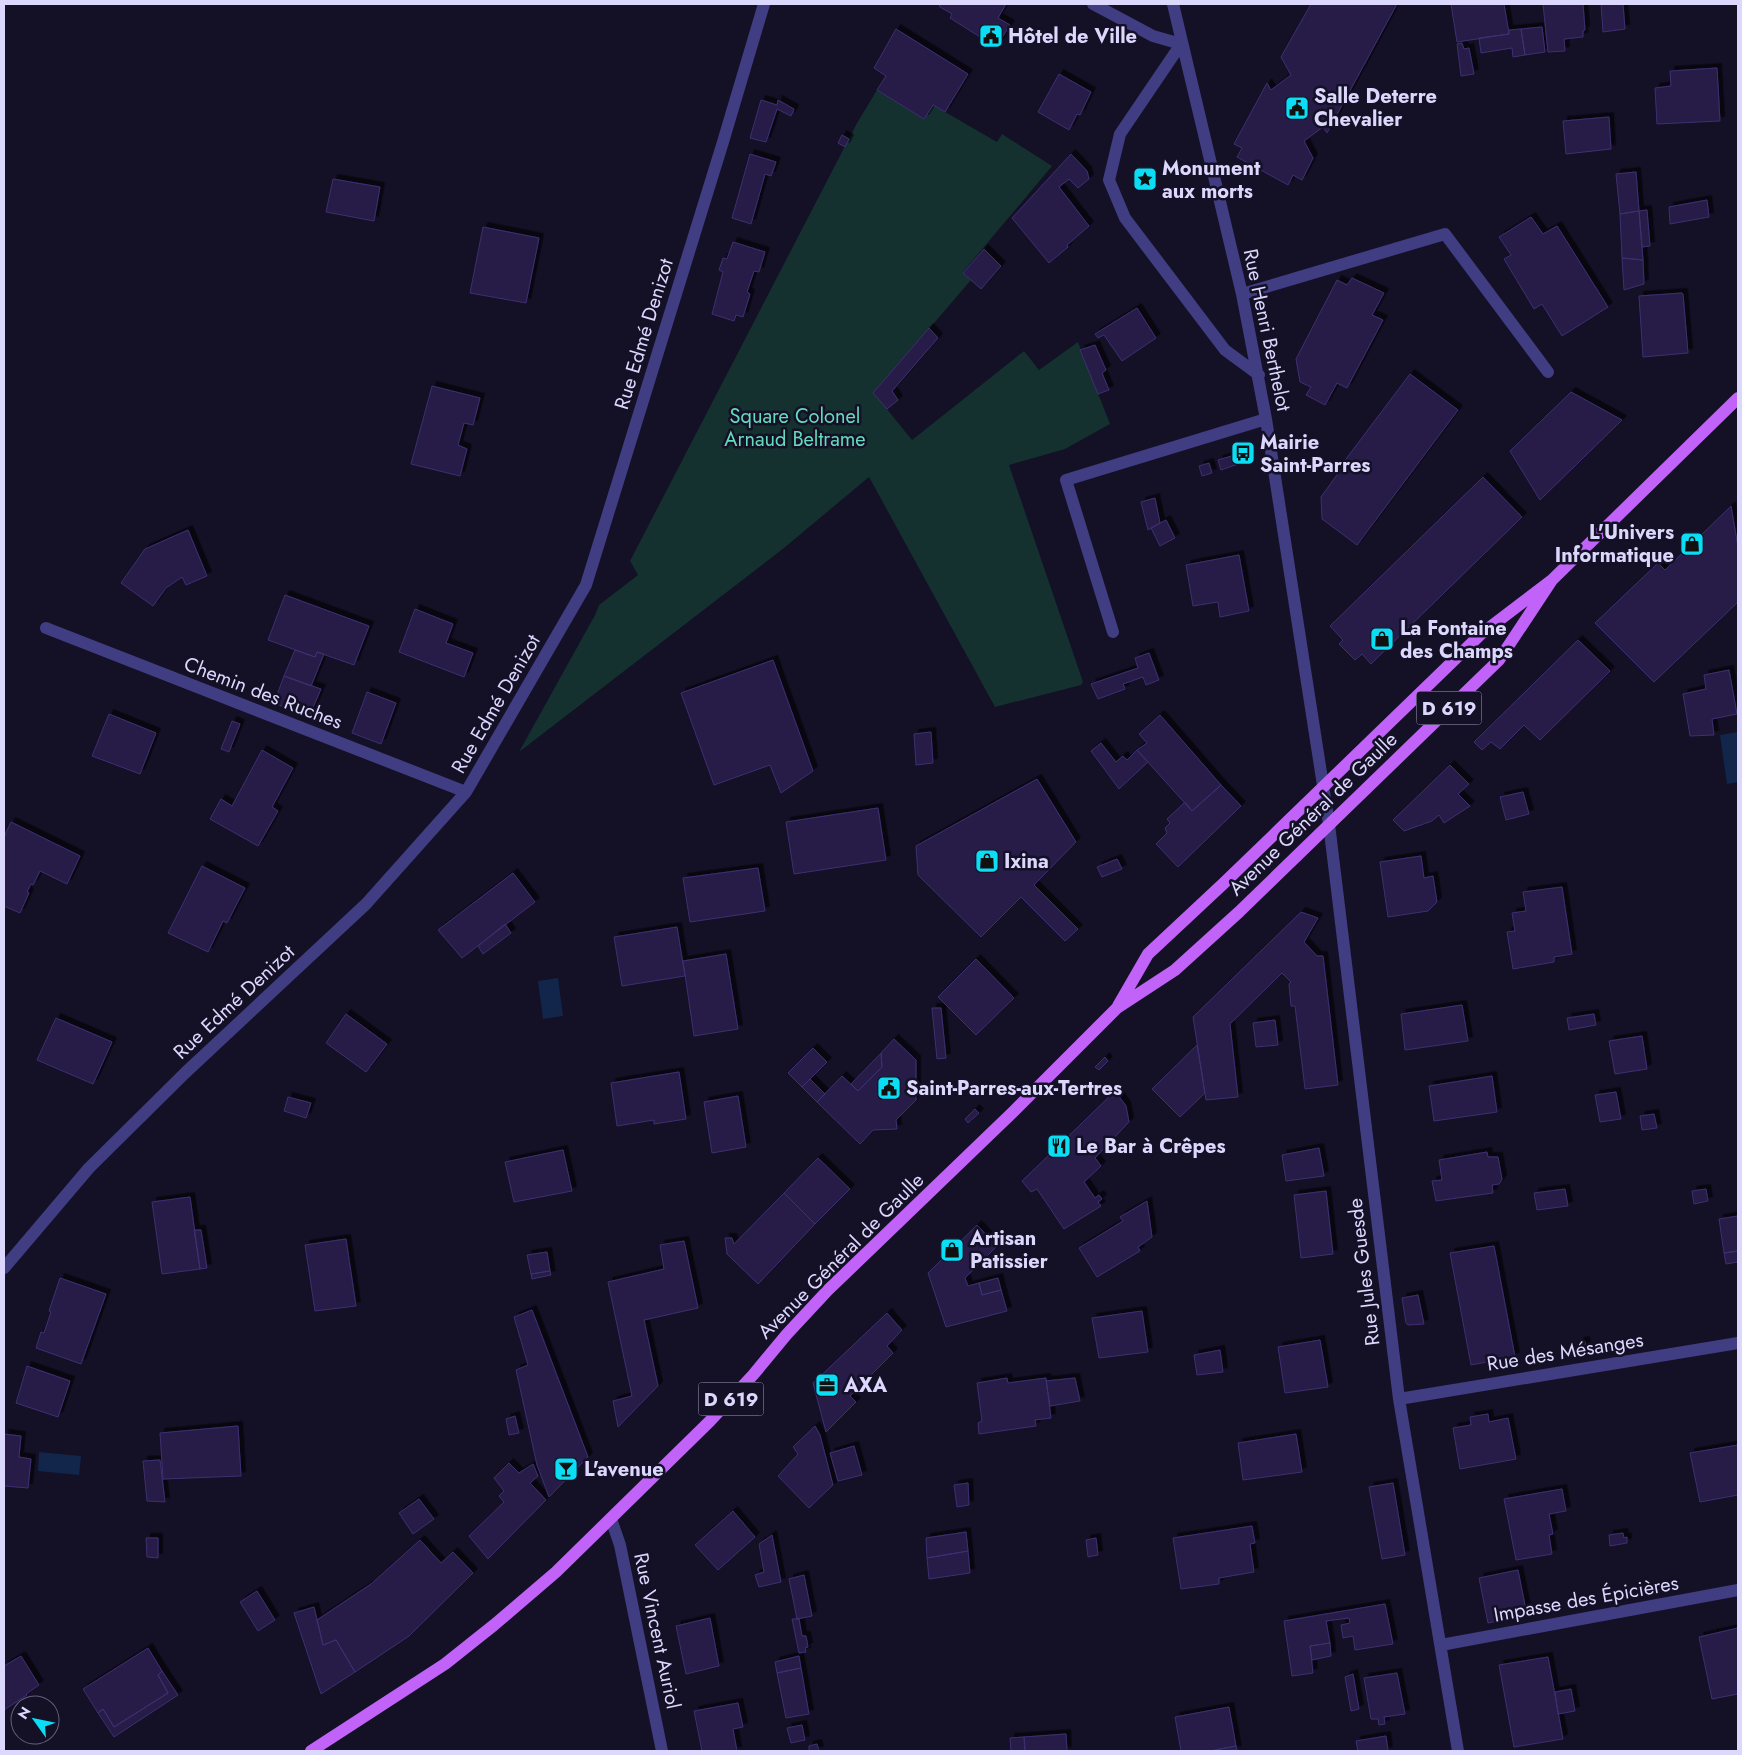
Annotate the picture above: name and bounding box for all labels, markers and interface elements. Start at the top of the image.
place label: Hôtel de Ville [1008,22,1137,51]
public building icon: Hôtel de Ville [978,23,1004,49]
place label: Salle Deterre Chevalier [1314,82,1437,134]
public building icon: Salle Deterre Chevalier [1284,95,1310,121]
place label: Monument aux morts [1162,154,1261,206]
place icon: Monument aux morts [1132,166,1158,192]
street label: Rue Henri Berthelot [1236,246,1298,414]
street label: Rue Edmé Denizot [607,255,681,413]
park label: Square Colonel Arnaud Beltrame [724,402,866,454]
place label: Mairie Saint-Parres [1260,428,1370,480]
bus stop icon: Mairie Saint-Parres [1230,440,1256,466]
place label: L'Univers Informatique [1555,518,1674,570]
shop icon: L'Univers Informatique [1679,531,1705,557]
place label: La Fontaine des Champs [1400,614,1513,666]
shop icon: La Fontaine des Champs [1369,626,1395,652]
street label: Rue Edmé Denizot [444,629,548,779]
street label: Chemin des Ruches [180,649,346,737]
road number: D 619 [1416,691,1482,724]
street label: Avenue Général de Gaulle [1222,725,1404,903]
place label: Ixina [1004,847,1049,876]
shop icon: Ixina [974,848,1000,874]
street label: Rue Edmé Denizot [167,938,301,1066]
place label: Saint-Parres-aux-Tertres [906,1074,1122,1103]
public building icon: Saint-Parres-aux-Tertres [876,1075,902,1101]
place label: Le Bar à Crêpes [1076,1132,1226,1161]
restaurant icon: Le Bar à Crêpes [1046,1133,1072,1159]
street label: Avenue Général de Gaulle [751,1166,931,1346]
street label: Rue Jules Guesde [1341,1197,1387,1347]
place label: Artisan Patissier [969,1224,1049,1276]
shop icon: Artisan Patissier [939,1237,965,1263]
street label: Rue des Mésanges [1485,1325,1645,1379]
place label: AXA [843,1371,887,1400]
office icon: AXA [814,1372,840,1398]
road number: D 619 [698,1382,764,1416]
place label: L'avenue [584,1455,664,1484]
bar icon: L'avenue [553,1456,579,1482]
street label: Rue Vincent Auriol [626,1550,688,1712]
street label: Impasse des Épicières [1491,1568,1681,1630]
north arrow [10,1695,60,1745]
text: N [13,1703,36,1723]

